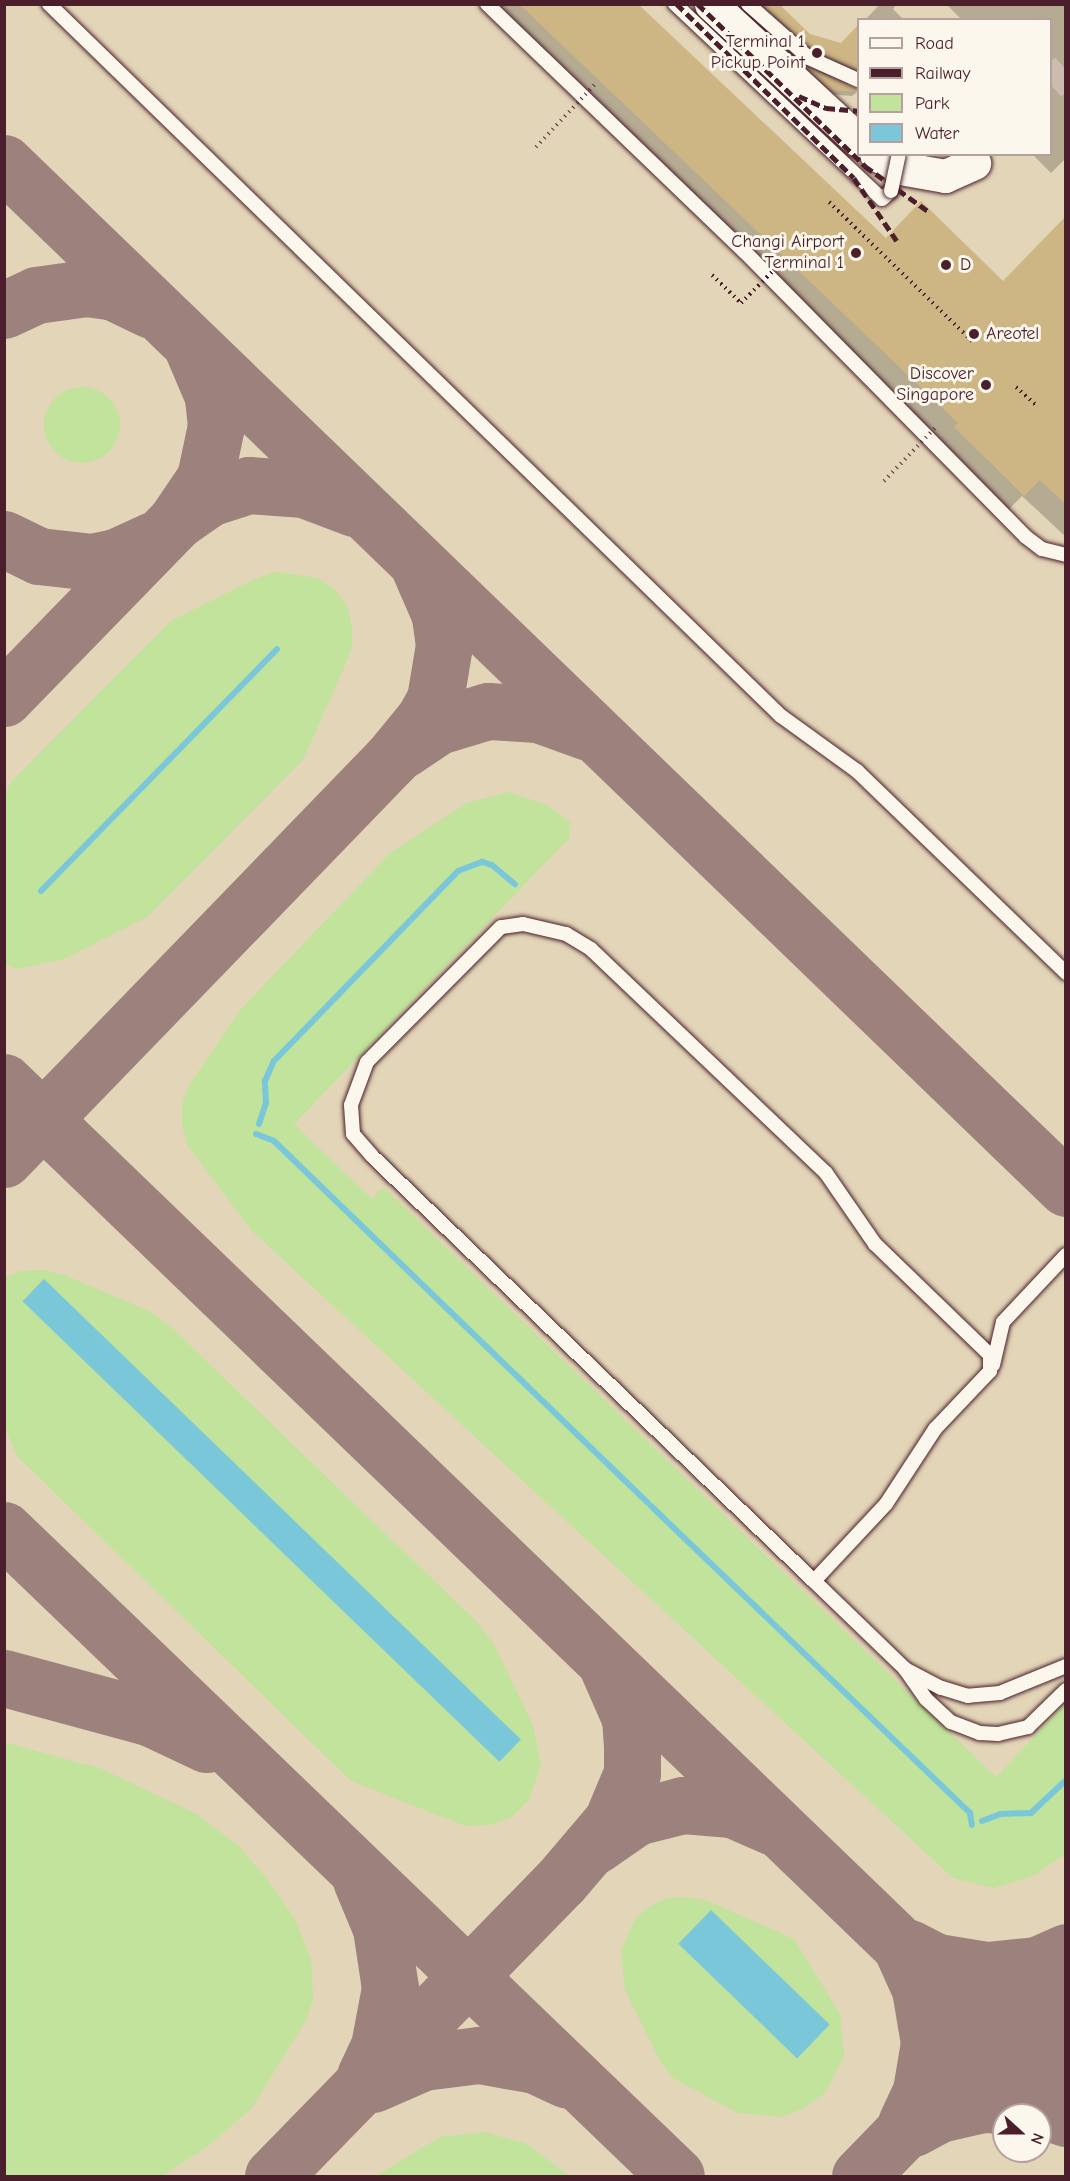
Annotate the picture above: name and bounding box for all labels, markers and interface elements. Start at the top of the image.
legend [857,18,1052,156]
place label: Terminal 1 Pickup Point [711,32,805,74]
text: Road [915,33,954,54]
marker: Terminal 1 Pickup Point [810,46,824,60]
text: Railway [915,63,971,84]
text: Park [915,93,949,114]
text: Water [915,123,959,144]
place label: Changi Airport Terminal 1 [731,232,844,274]
marker: Changi Airport Terminal 1 [849,246,863,260]
place label: D [960,254,971,276]
marker: D [937,256,955,274]
place label: Areotel [986,323,1039,345]
marker: Areotel [967,327,981,341]
place label: Discover Singapore [896,364,974,406]
marker: Discover Singapore [979,378,993,392]
north arrow [992,2103,1052,2163]
text: N [1027,2131,1047,2147]

